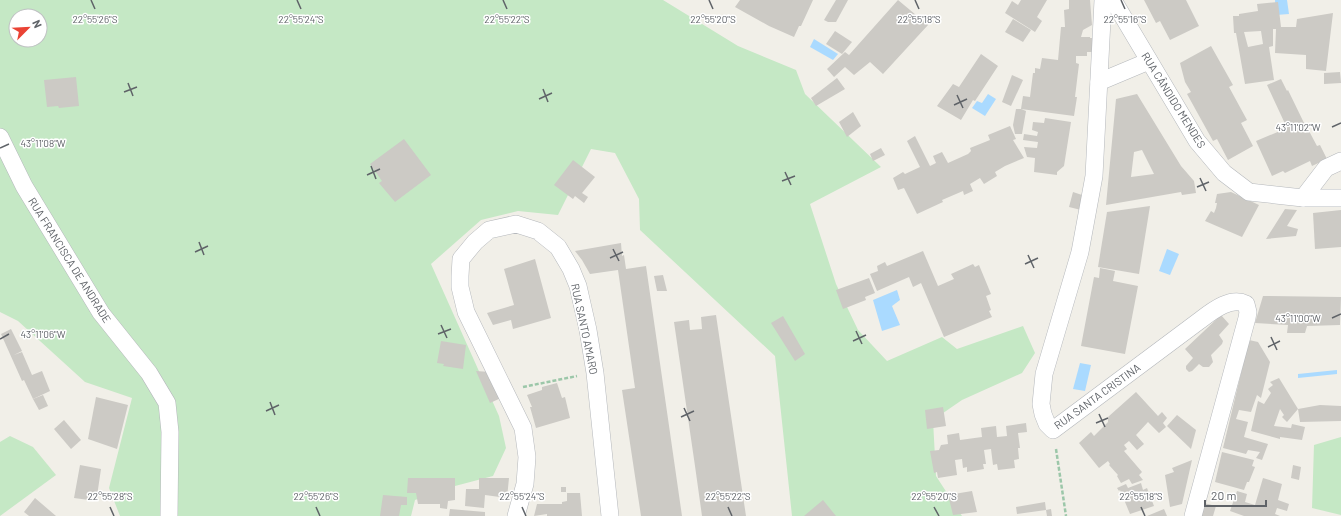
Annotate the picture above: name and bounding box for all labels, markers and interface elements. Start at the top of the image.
north arrow [8,8,48,48]
text: 22°55'26"S [72,13,118,25]
text: 22°55'24"S [278,13,324,25]
text: 22°55'22"S [484,13,530,25]
text: 22°55'20"S [690,13,736,25]
text: 22°55'18"S [897,13,941,25]
text: 22°55'16"S [1103,13,1147,25]
text: N [30,18,45,30]
street label: RUA CÂNDIDO MENDES [1139,50,1209,150]
text: 43°11'02"W [1275,121,1321,133]
text: 43°11'08"W [20,137,66,149]
street label: RUA FRANCISCA DE ANDRADE [26,195,114,325]
street label: RUA SANTO AMARO [569,282,601,376]
text: 43°11'00"W [1275,312,1321,324]
text: 43°11'06"W [20,328,66,340]
street label: RUA SANTA CRISTINA [1051,360,1143,432]
scale bar [1205,482,1266,508]
text: 20 m [1211,488,1237,502]
text: 22°55'28"S [87,490,133,502]
text: 22°55'26"S [293,490,339,502]
text: 22°55'24"S [499,490,545,502]
text: 22°55'22"S [705,490,751,502]
text: 22°55'20"S [911,490,957,502]
text: 22°55'18"S [1119,490,1163,502]

